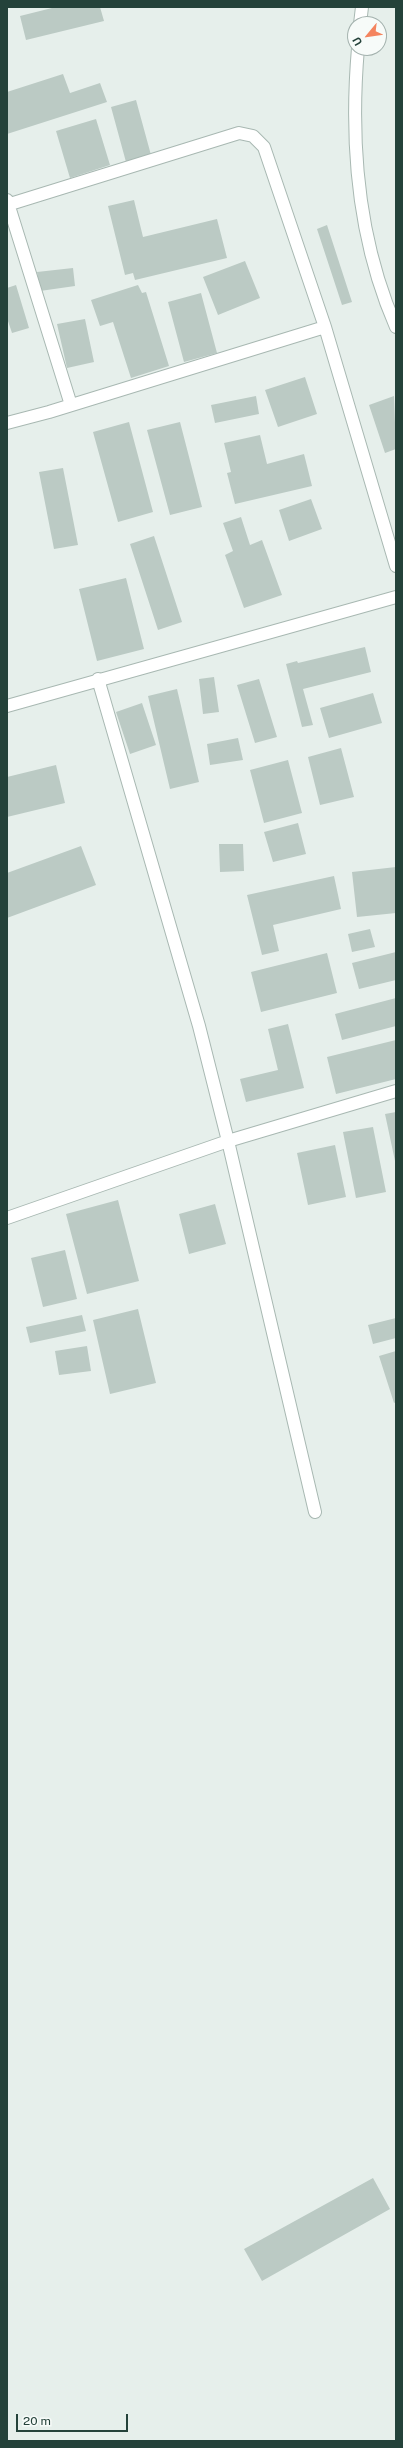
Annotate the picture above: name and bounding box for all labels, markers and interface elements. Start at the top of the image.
north arrow [347,16,387,56]
text: U [350,35,365,48]
scale bar [18,2406,130,2432]
text: 20 m [23,2414,51,2428]

